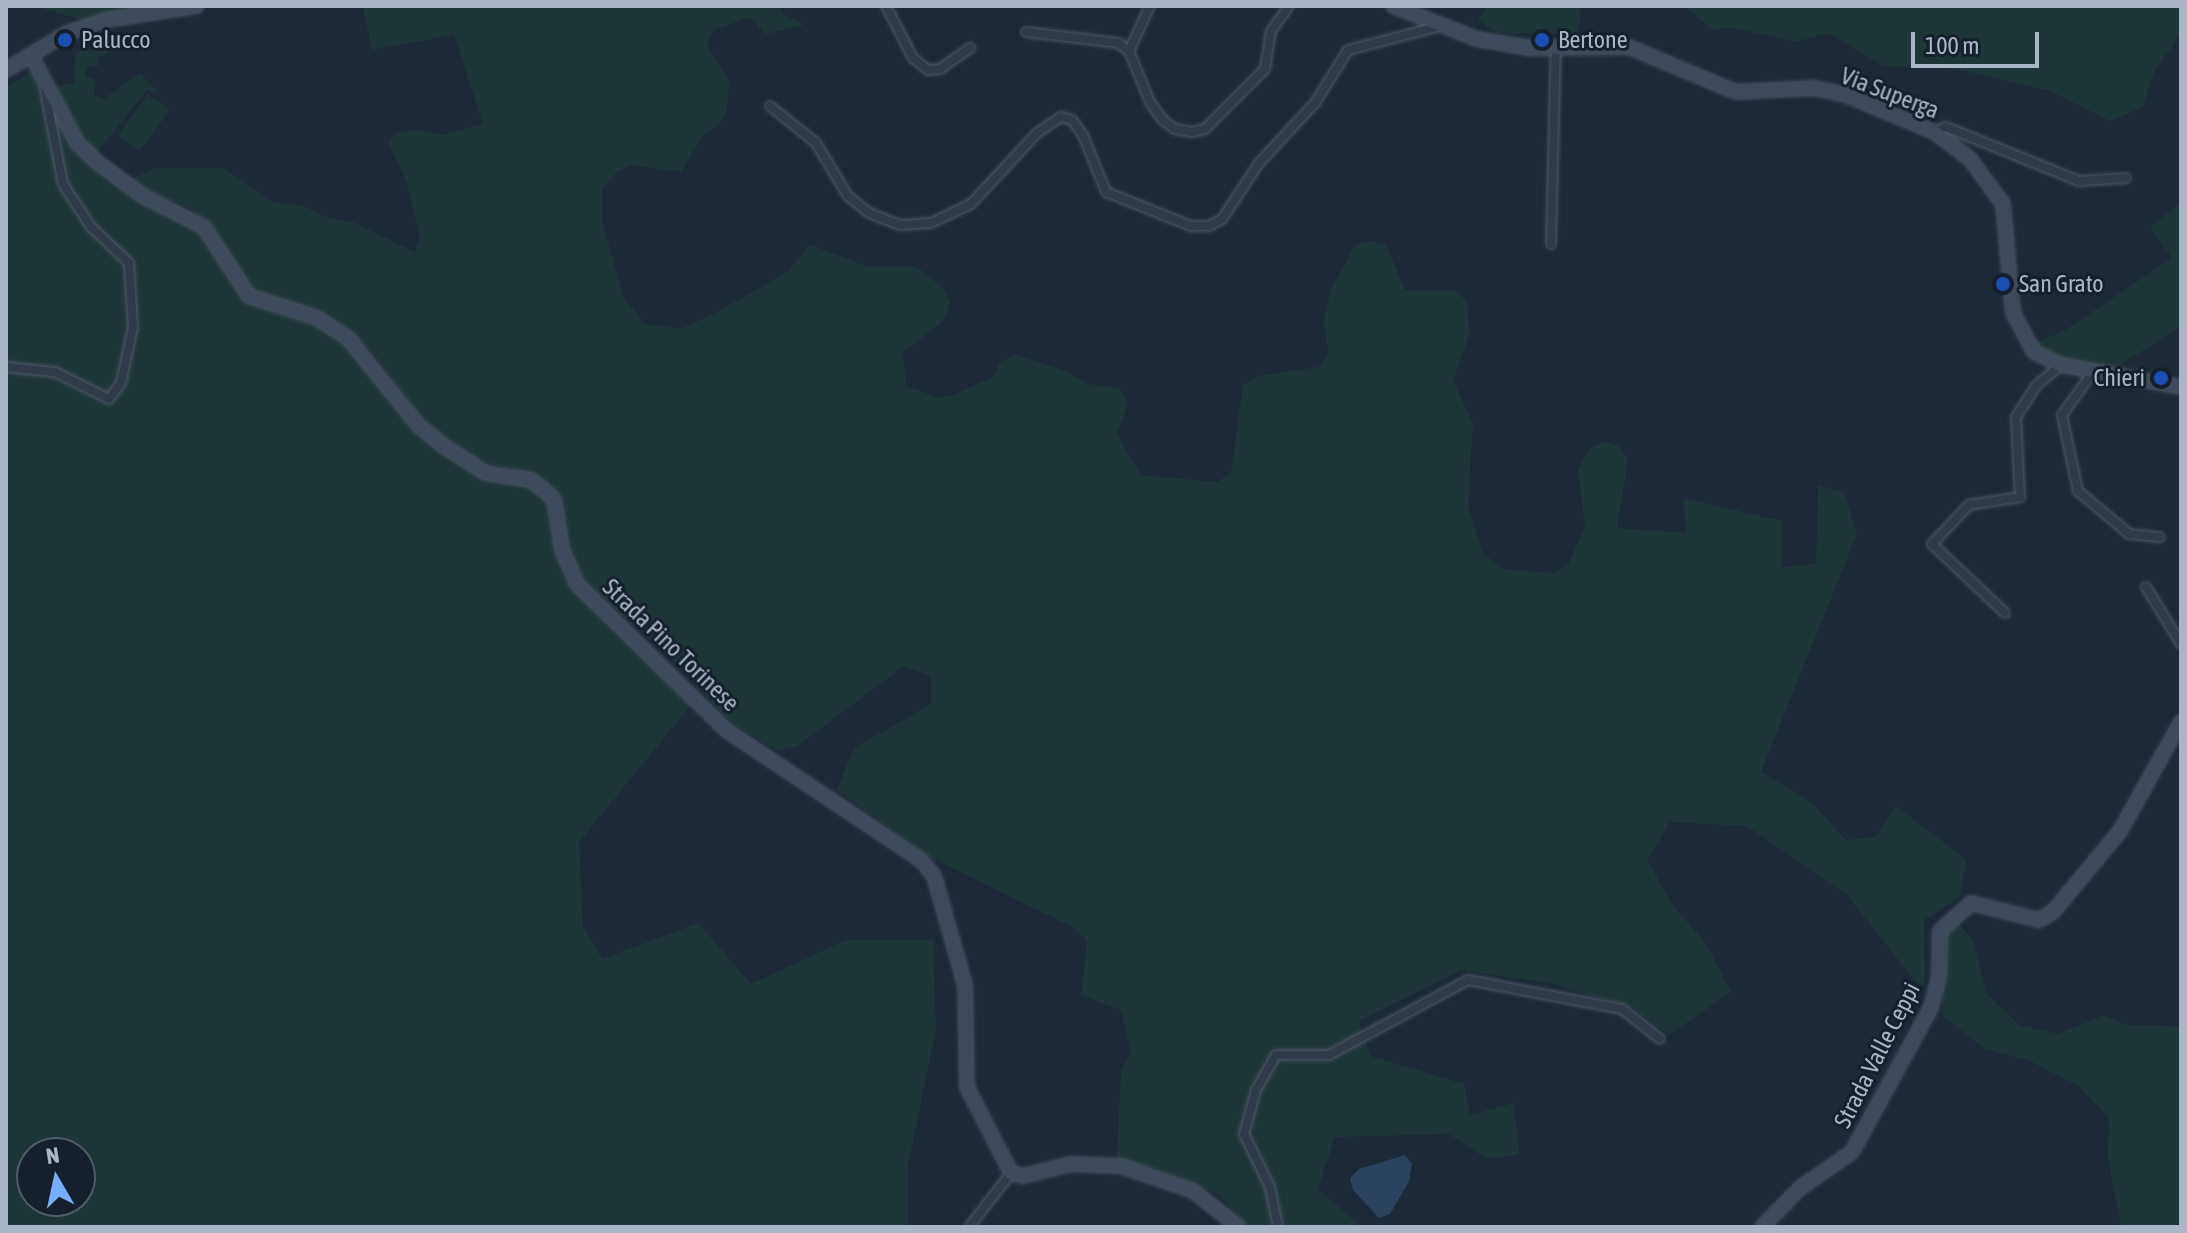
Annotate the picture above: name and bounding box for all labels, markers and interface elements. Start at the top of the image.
scale bar [1915,16,2043,66]
place label: Palucco [81,26,150,54]
place label: Bertone [1558,26,1628,54]
marker: Palucco [56,31,74,49]
marker: Bertone [1533,31,1551,49]
text: 100 m [1925,32,1979,59]
street label: Via Superga [1837,61,1943,125]
place label: San Grato [2019,270,2104,298]
marker: San Grato [1994,275,2012,293]
place label: Chieri [2094,364,2145,392]
marker: Chieri [2152,369,2170,387]
street label: Strada Pino Torinese [597,573,745,717]
street label: Strada Valle Ceppi [1828,977,1926,1133]
north arrow [16,1137,96,1217]
text: N [44,1141,61,1169]

